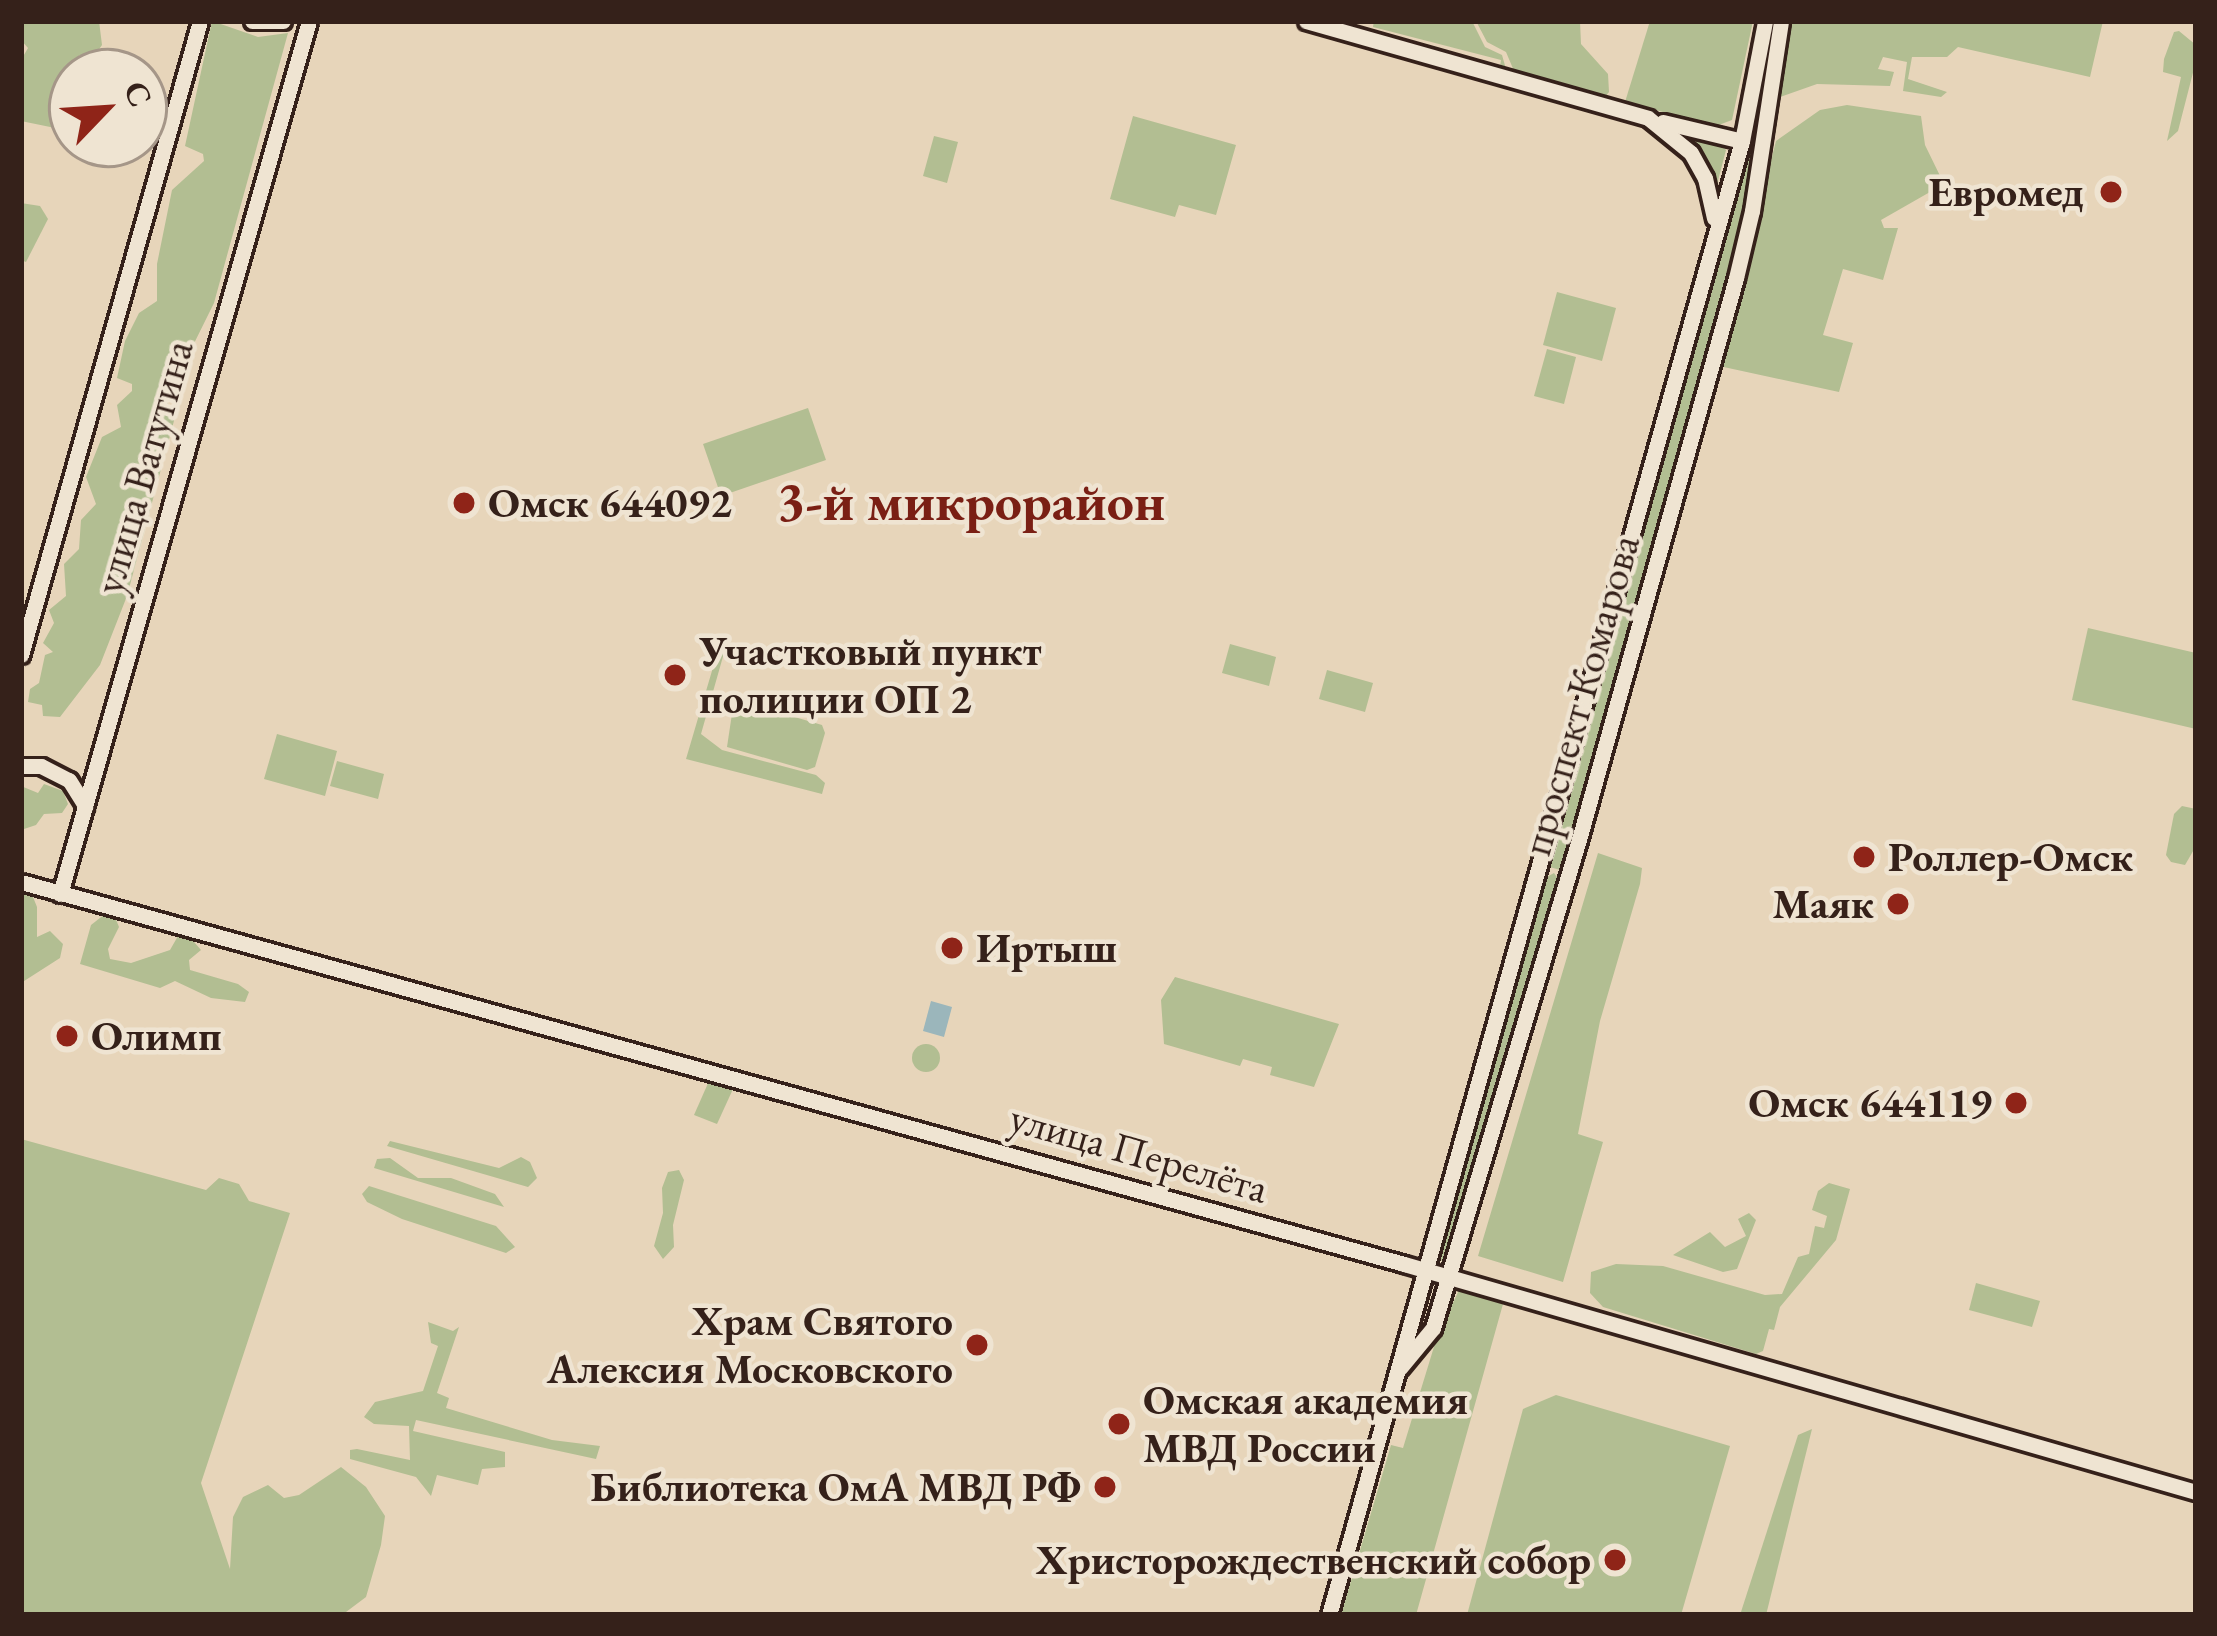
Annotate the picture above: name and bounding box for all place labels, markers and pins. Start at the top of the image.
place label: Евромед [1928,167,2084,217]
marker: Евромед [2095,176,2127,208]
place label: Омск 644092 [488,478,732,528]
marker: Омск 644092 [451,490,477,516]
place label: Участковый пункт полиции ОП 2 [699,626,1042,724]
marker: Участковый пункт полиции ОП 2 [662,662,688,688]
place label: Роллер-Омск [1888,832,2133,882]
marker: Роллер-Омск [1851,844,1877,870]
place label: Маяк [1772,879,1874,929]
marker: Маяк [1885,891,1911,917]
place label: Иртыш [976,923,1117,973]
marker: Иртыш [939,935,965,961]
place label: Олимп [91,1011,222,1061]
marker: Олимп [54,1023,80,1049]
place label: Омск 644119 [1748,1078,1992,1128]
marker: Омск 644119 [2003,1090,2029,1116]
place label: Храм Святого Алексия Московского [547,1296,953,1394]
marker: Храм Святого Алексия Московского [964,1332,990,1358]
place label: Омская академия МВД России [1143,1375,1468,1474]
marker: Омская академия МВД России [1106,1411,1132,1437]
place label: Библиотека ОмА МВД РФ [590,1462,1081,1512]
marker: Библиотека ОмА МВД РФ [1092,1474,1118,1500]
place label: Христорождественский собор [1036,1535,1591,1585]
marker: Христорождественский собор [1602,1547,1628,1573]

